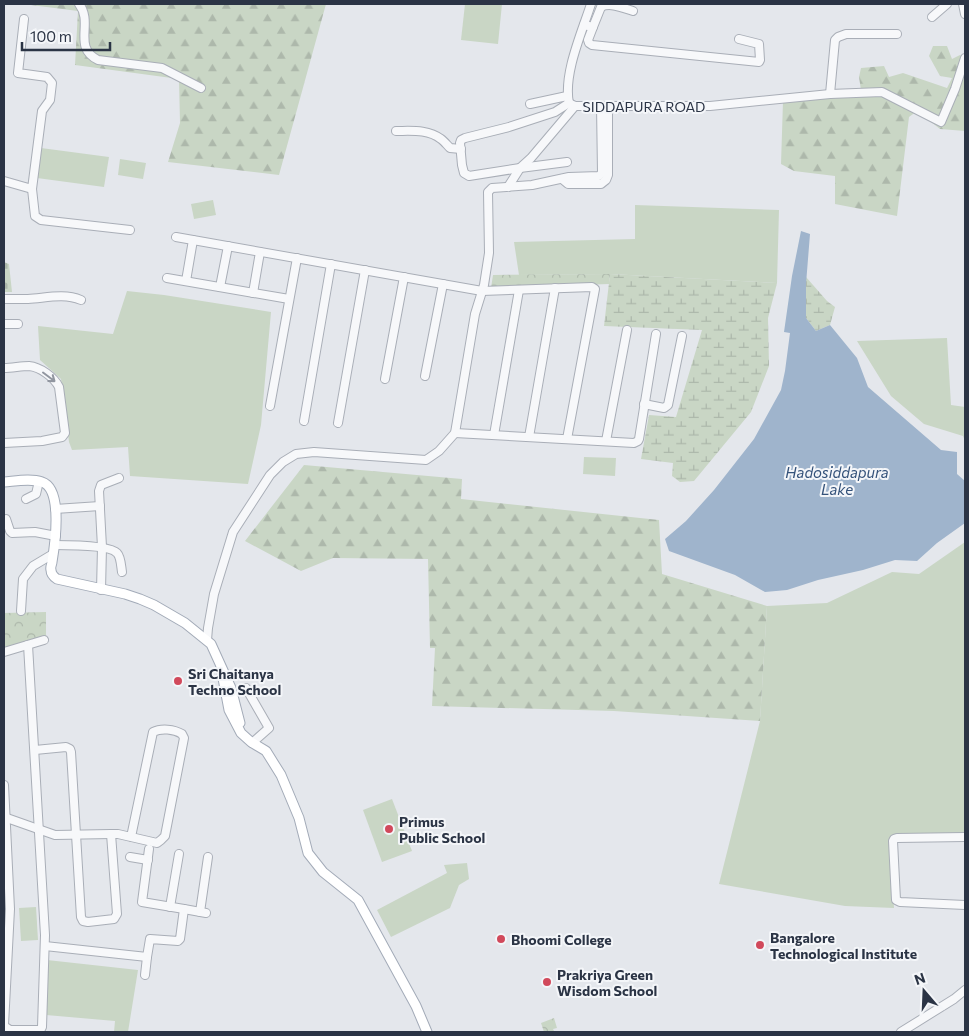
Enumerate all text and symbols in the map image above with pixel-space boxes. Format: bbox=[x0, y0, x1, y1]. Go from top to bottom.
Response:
scale bar bbox=[22, 20, 110, 52]
text: 100 m bbox=[30, 27, 72, 45]
street label: SIDDAPURA ROAD bbox=[583, 98, 705, 115]
one-way arrow bbox=[42, 371, 55, 382]
water label: Hadosiddapura Lake bbox=[785, 463, 889, 498]
place label: Sri Chaitanya Techno School bbox=[188, 665, 281, 698]
marker: Sri Chaitanya Techno School bbox=[172, 675, 184, 687]
place label: Primus Public School bbox=[399, 813, 485, 846]
marker: Primus Public School bbox=[383, 823, 395, 835]
place label: Bangalore Technological Institute bbox=[770, 929, 917, 962]
place label: Bhoomi College bbox=[511, 931, 612, 948]
marker: Bhoomi College bbox=[495, 933, 507, 945]
marker: Bangalore Technological Institute bbox=[754, 939, 766, 951]
place label: Prakriya Green Wisdom School bbox=[557, 966, 657, 999]
north arrow bbox=[899, 966, 949, 1016]
text: N bbox=[912, 968, 927, 988]
marker: Prakriya Green Wisdom School bbox=[541, 976, 553, 988]

